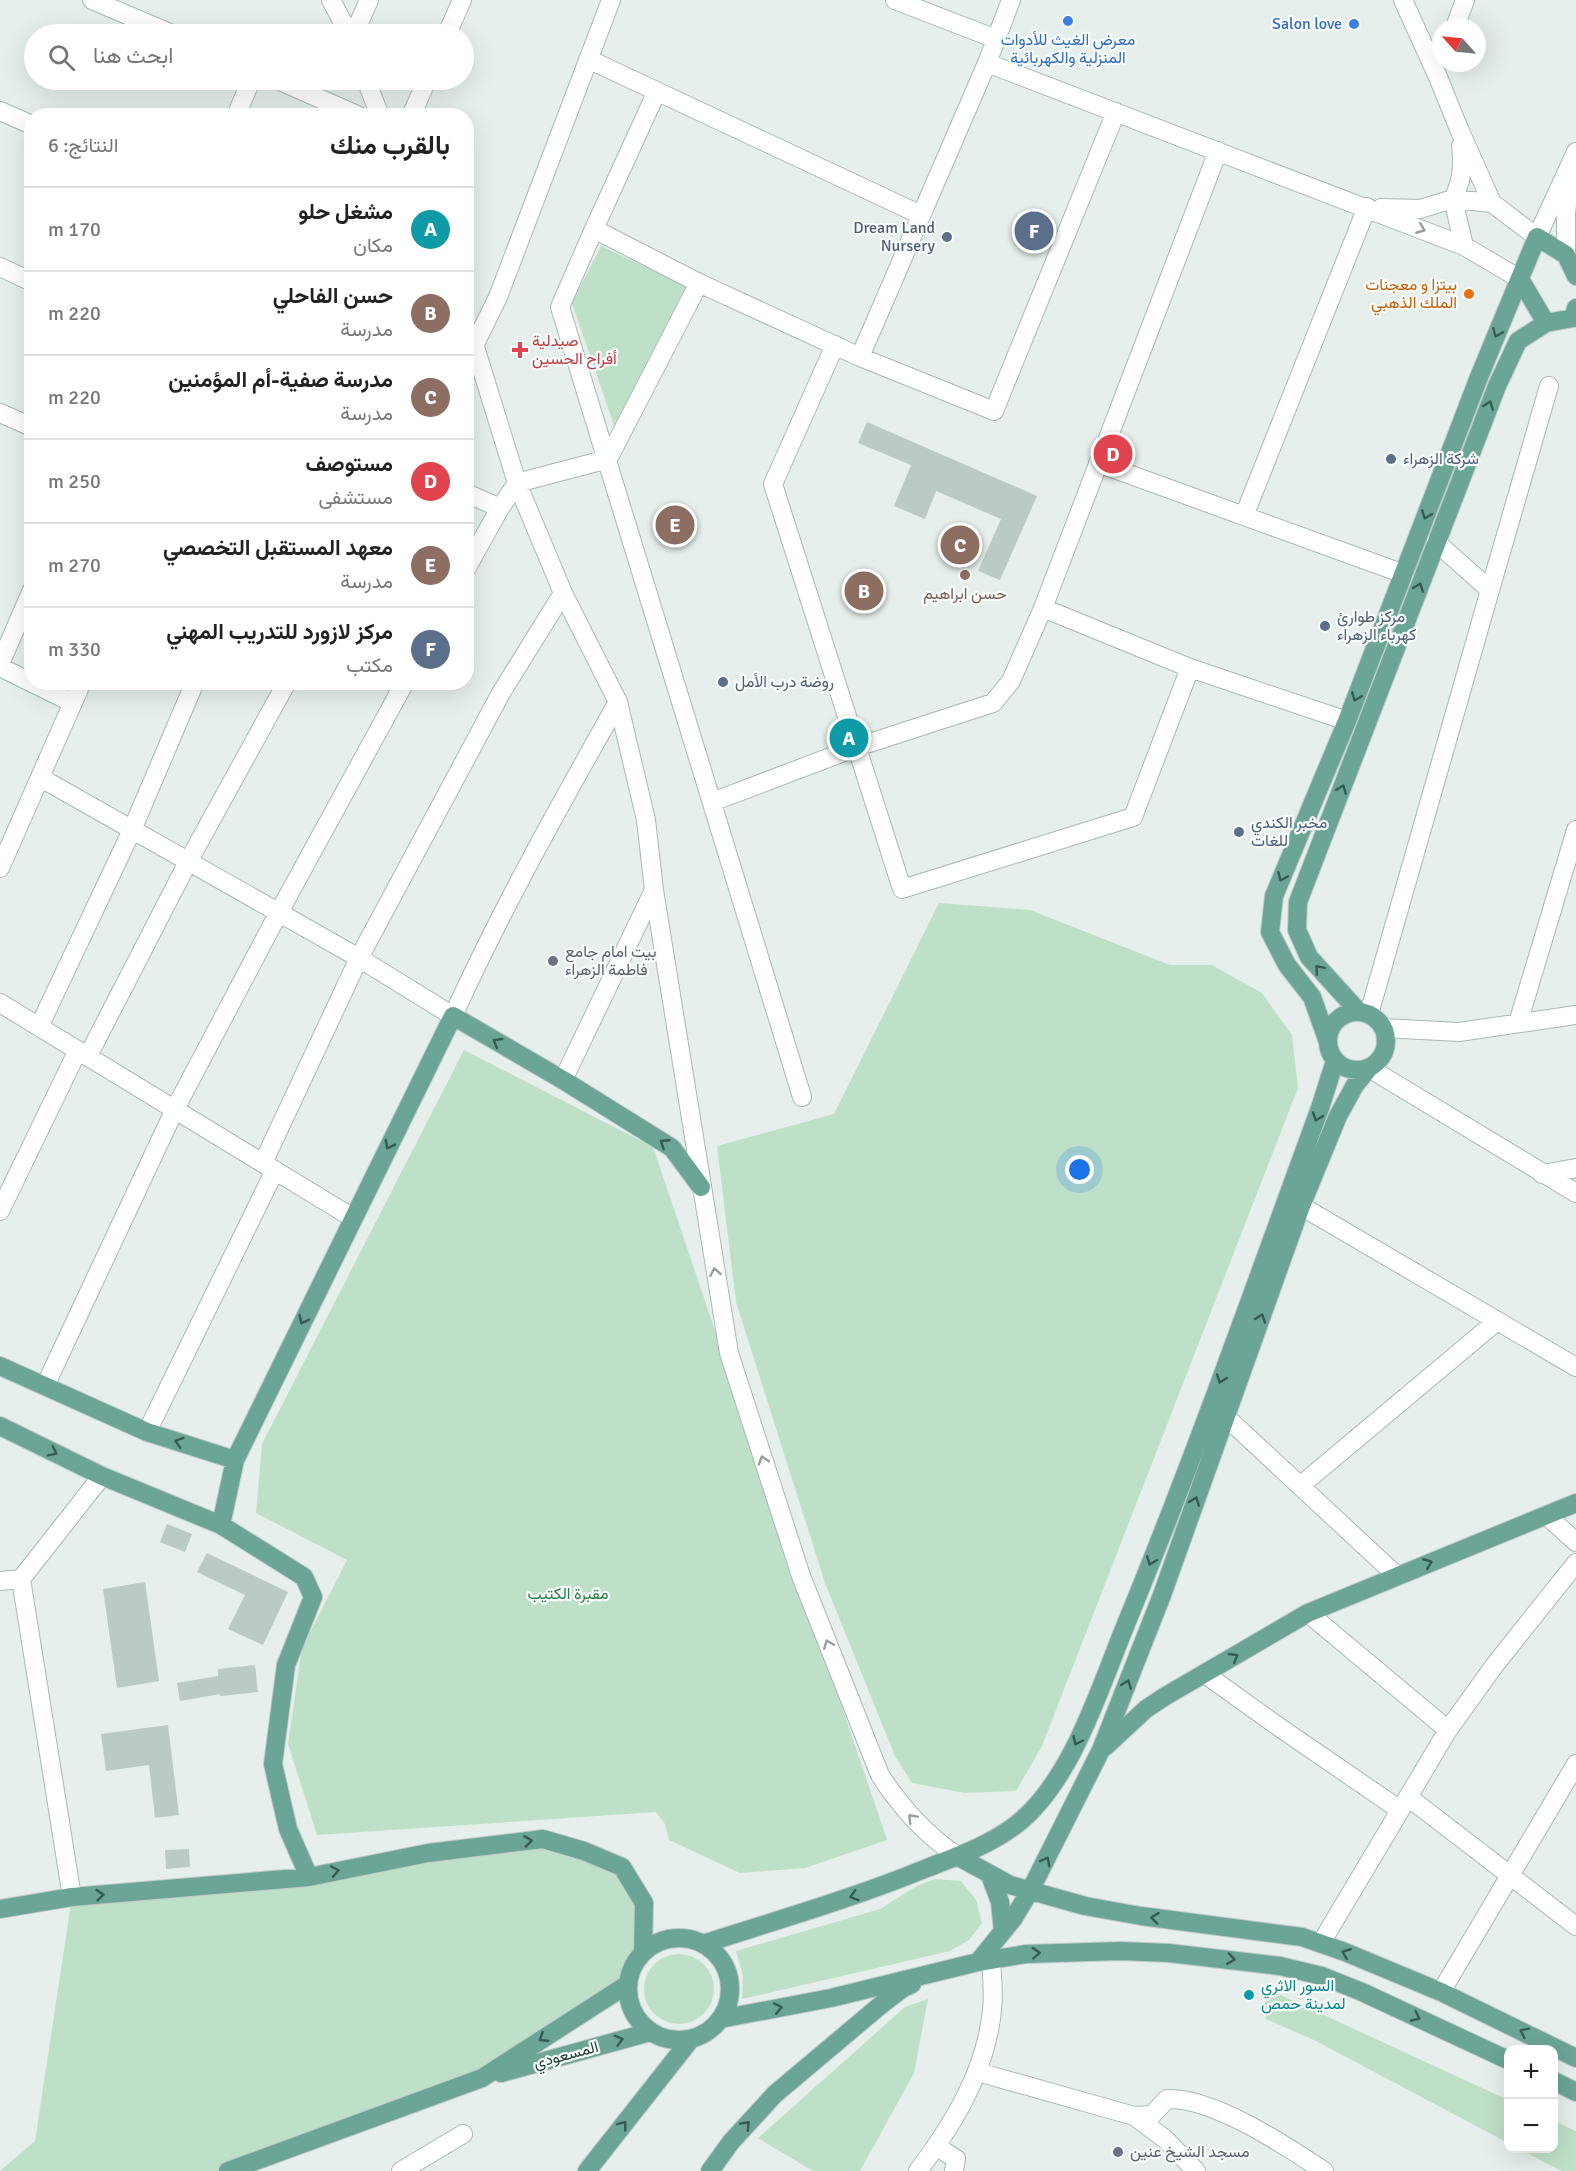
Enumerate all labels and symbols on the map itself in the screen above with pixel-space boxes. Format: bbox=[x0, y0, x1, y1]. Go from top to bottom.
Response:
marker: معرض الغيث للأدوات المنزلية والكهربائية bbox=[1061, 14, 1075, 28]
place label: Salon love bbox=[1272, 14, 1342, 34]
marker: Salon love bbox=[1347, 17, 1361, 31]
north arrow bbox=[1432, 18, 1486, 72]
place label: معرض الغيث للأدوات المنزلية والكهربائية bbox=[1001, 30, 1135, 68]
pin: F bbox=[1014, 208, 1054, 254]
place label: Dream Land Nursery bbox=[853, 218, 936, 256]
one-way arrow bbox=[1415, 222, 1426, 234]
marker: Dream Land Nursery bbox=[940, 230, 954, 244]
place label: بيتزا و معجنات الملك الذهبي bbox=[1365, 275, 1457, 316]
marker: بيتزا و معجنات الملك الذهبي bbox=[1462, 287, 1476, 301]
one-way arrow bbox=[1492, 327, 1504, 338]
place label: صيدلية أفراح الحسين bbox=[532, 331, 617, 370]
marker: صيدلية أفراح الحسين bbox=[513, 343, 527, 357]
one-way arrow bbox=[1482, 400, 1495, 411]
pin: D bbox=[1094, 432, 1132, 476]
place label: شركة الزهراء bbox=[1403, 449, 1479, 469]
marker: شركة الزهراء bbox=[1384, 452, 1398, 466]
pin: E bbox=[656, 502, 694, 548]
one-way arrow bbox=[1421, 509, 1433, 520]
pin: C bbox=[940, 522, 980, 568]
pin: B bbox=[844, 568, 884, 614]
marker: حسن ابراهيم bbox=[958, 568, 972, 582]
one-way arrow bbox=[1412, 582, 1424, 593]
place label: حسن ابراهيم bbox=[923, 584, 1007, 604]
place label: مركز طوارئ كهرباء الزهراء bbox=[1337, 607, 1416, 645]
marker: مركز طوارئ كهرباء الزهراء bbox=[1318, 619, 1332, 633]
place label: روضة درب الأمل bbox=[735, 672, 834, 692]
marker: روضة درب الأمل bbox=[716, 675, 730, 689]
one-way arrow bbox=[1351, 691, 1363, 702]
pin: A bbox=[830, 716, 868, 760]
one-way arrow bbox=[1334, 784, 1347, 794]
place label: مخبر الكندي للغات bbox=[1251, 813, 1327, 851]
marker: مخبر الكندي للغات bbox=[1232, 825, 1246, 839]
one-way arrow bbox=[1277, 871, 1289, 882]
place label: بيت امام جامع فاطمة الزهراء bbox=[565, 942, 656, 980]
marker: بيت امام جامع فاطمة الزهراء bbox=[546, 954, 560, 968]
one-way arrow bbox=[1315, 965, 1326, 976]
one-way arrow bbox=[493, 1037, 504, 1049]
one-way arrow bbox=[1312, 1111, 1324, 1122]
one-way arrow bbox=[385, 1138, 396, 1149]
one-way arrow bbox=[660, 1138, 670, 1150]
your location bbox=[1065, 1155, 1094, 1184]
one-way arrow bbox=[709, 1267, 722, 1277]
one-way arrow bbox=[299, 1313, 310, 1324]
one-way arrow bbox=[1254, 1313, 1267, 1324]
one-way arrow bbox=[1215, 1373, 1228, 1383]
one-way arrow bbox=[174, 1437, 185, 1450]
one-way arrow bbox=[46, 1444, 57, 1456]
one-way arrow bbox=[758, 1455, 771, 1466]
one-way arrow bbox=[1188, 1497, 1201, 1507]
one-way arrow bbox=[1146, 1555, 1159, 1566]
one-way arrow bbox=[1422, 1558, 1433, 1570]
park label: مقبرة الكتيب bbox=[528, 1584, 608, 1604]
one-way arrow bbox=[823, 1639, 835, 1650]
one-way arrow bbox=[1228, 1652, 1238, 1664]
one-way arrow bbox=[1120, 1679, 1132, 1690]
one-way arrow bbox=[1072, 1734, 1084, 1745]
one-way arrow bbox=[909, 1815, 920, 1826]
one-way arrow bbox=[523, 1835, 532, 1848]
one-way arrow bbox=[1039, 1857, 1050, 1867]
one-way arrow bbox=[330, 1866, 340, 1879]
one-way arrow bbox=[849, 1888, 860, 1901]
one-way arrow bbox=[95, 1889, 104, 1902]
one-way arrow bbox=[1150, 1912, 1159, 1925]
one-way arrow bbox=[1032, 1947, 1041, 1960]
one-way arrow bbox=[1341, 1947, 1351, 1960]
one-way arrow bbox=[1226, 1953, 1235, 1965]
place label: السور الاثري لمدينة حمص bbox=[1261, 1976, 1346, 2014]
marker: السور الاثري لمدينة حمص bbox=[1242, 1988, 1256, 2002]
one-way arrow bbox=[772, 2002, 782, 2015]
one-way arrow bbox=[1409, 2009, 1420, 2021]
one-way arrow bbox=[1519, 2028, 1530, 2039]
one-way arrow bbox=[539, 2031, 549, 2043]
one-way arrow bbox=[614, 2035, 624, 2047]
street label: المسعودي bbox=[531, 2037, 601, 2076]
one-way arrow bbox=[615, 2121, 626, 2132]
one-way arrow bbox=[739, 2122, 750, 2132]
place label: مسجد الشيخ عنين bbox=[1130, 2142, 1250, 2163]
marker: مسجد الشيخ عنين bbox=[1111, 2145, 1125, 2159]

